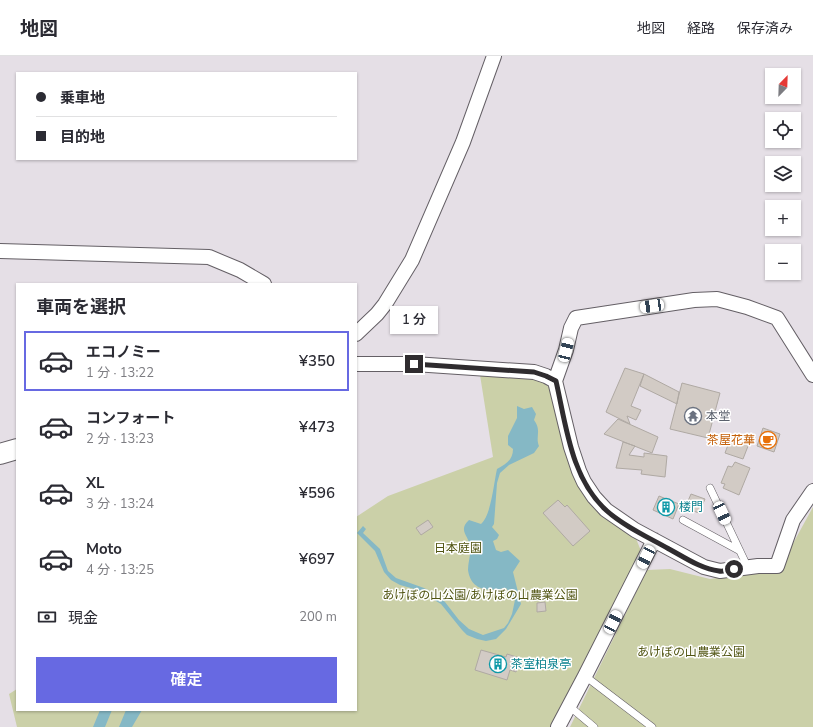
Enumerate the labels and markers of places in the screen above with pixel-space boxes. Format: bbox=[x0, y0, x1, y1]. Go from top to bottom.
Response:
temple icon: 本堂 bbox=[683, 406, 703, 426]
place label: 本堂 bbox=[706, 408, 730, 424]
cafe icon: 茶屋花華 bbox=[758, 430, 778, 450]
place label: 茶屋花華 bbox=[707, 432, 755, 448]
building icon: 楼門 bbox=[656, 497, 676, 517]
place label: 楼門 bbox=[679, 499, 703, 515]
building icon: 茶室柏泉亭 bbox=[488, 654, 508, 674]
place label: 茶室柏泉亭 bbox=[511, 656, 571, 672]

